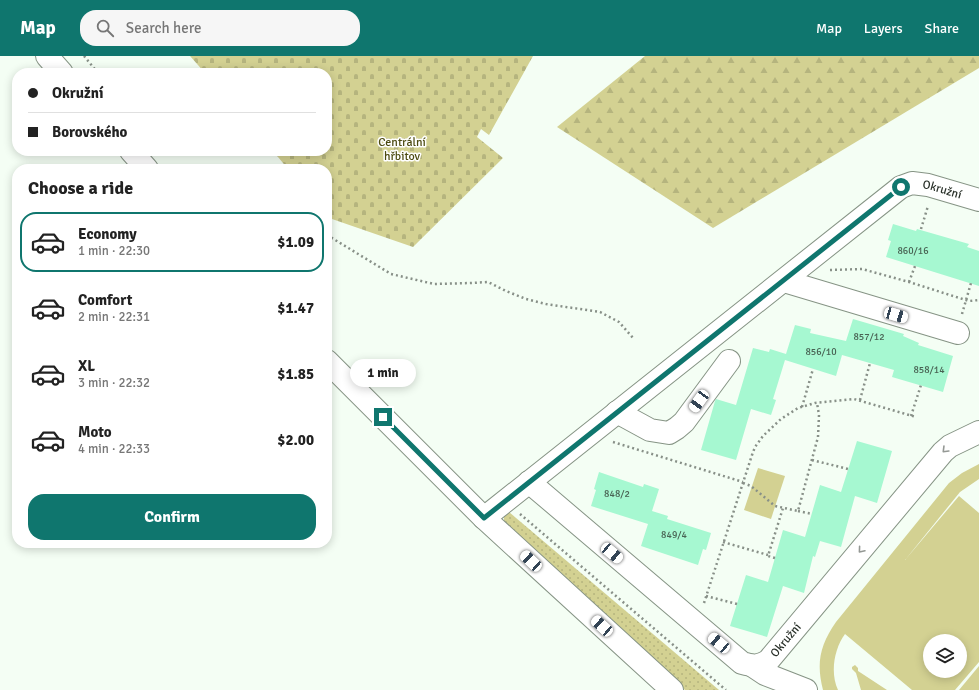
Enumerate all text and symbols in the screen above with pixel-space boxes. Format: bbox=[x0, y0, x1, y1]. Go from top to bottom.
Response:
search box bbox=[80, 10, 360, 46]
text: Map bbox=[20, 16, 56, 40]
icon: search bbox=[94, 17, 116, 39]
text: Search here bbox=[126, 19, 201, 37]
text: Map bbox=[816, 20, 842, 37]
text: Layers bbox=[864, 20, 903, 37]
text: Share bbox=[925, 20, 959, 37]
text: Okružní bbox=[52, 84, 103, 102]
text: Borovského bbox=[52, 123, 127, 141]
park label: Centrální hřbitov bbox=[378, 135, 427, 164]
text: Choose a ride bbox=[28, 177, 133, 199]
street label: Okružní bbox=[922, 177, 964, 202]
route start bbox=[892, 178, 910, 196]
icon: car bbox=[30, 224, 66, 260]
text: Economy bbox=[78, 225, 137, 243]
text: $1.09 bbox=[277, 233, 314, 251]
text: 1 min · 22:30 bbox=[78, 243, 150, 259]
house number: 860/16 bbox=[897, 245, 929, 257]
icon: car bbox=[30, 290, 66, 326]
text: Comfort bbox=[78, 291, 132, 309]
text: $1.47 bbox=[277, 299, 314, 317]
car bbox=[883, 306, 909, 324]
text: 2 min · 22:31 bbox=[78, 309, 150, 325]
house number: 857/12 bbox=[853, 331, 885, 343]
house number: 856/10 bbox=[805, 346, 837, 358]
icon: car bbox=[30, 356, 66, 392]
text: XL bbox=[78, 357, 95, 375]
callout: 1 min bbox=[350, 359, 416, 387]
house number: 858/14 bbox=[913, 364, 945, 376]
text: $1.85 bbox=[277, 365, 314, 383]
text: 1 min bbox=[367, 365, 399, 381]
text: 3 min · 22:32 bbox=[78, 375, 150, 391]
car bbox=[687, 388, 711, 414]
route end bbox=[374, 408, 392, 426]
icon: car bbox=[30, 422, 66, 458]
text: Moto bbox=[78, 423, 112, 441]
text: $2.00 bbox=[277, 431, 314, 449]
text: 4 min · 22:33 bbox=[78, 441, 150, 457]
one-way arrow bbox=[942, 445, 950, 453]
house number: 848/2 bbox=[604, 488, 630, 500]
button: Confirm bbox=[28, 494, 316, 540]
house number: 849/4 bbox=[661, 529, 688, 541]
car bbox=[599, 541, 625, 565]
one-way arrow bbox=[859, 545, 866, 552]
car bbox=[518, 548, 544, 574]
car bbox=[589, 614, 615, 638]
street label: Okružní bbox=[767, 619, 805, 660]
car bbox=[706, 631, 732, 655]
map controls bbox=[923, 634, 967, 678]
button: layers bbox=[923, 634, 967, 678]

